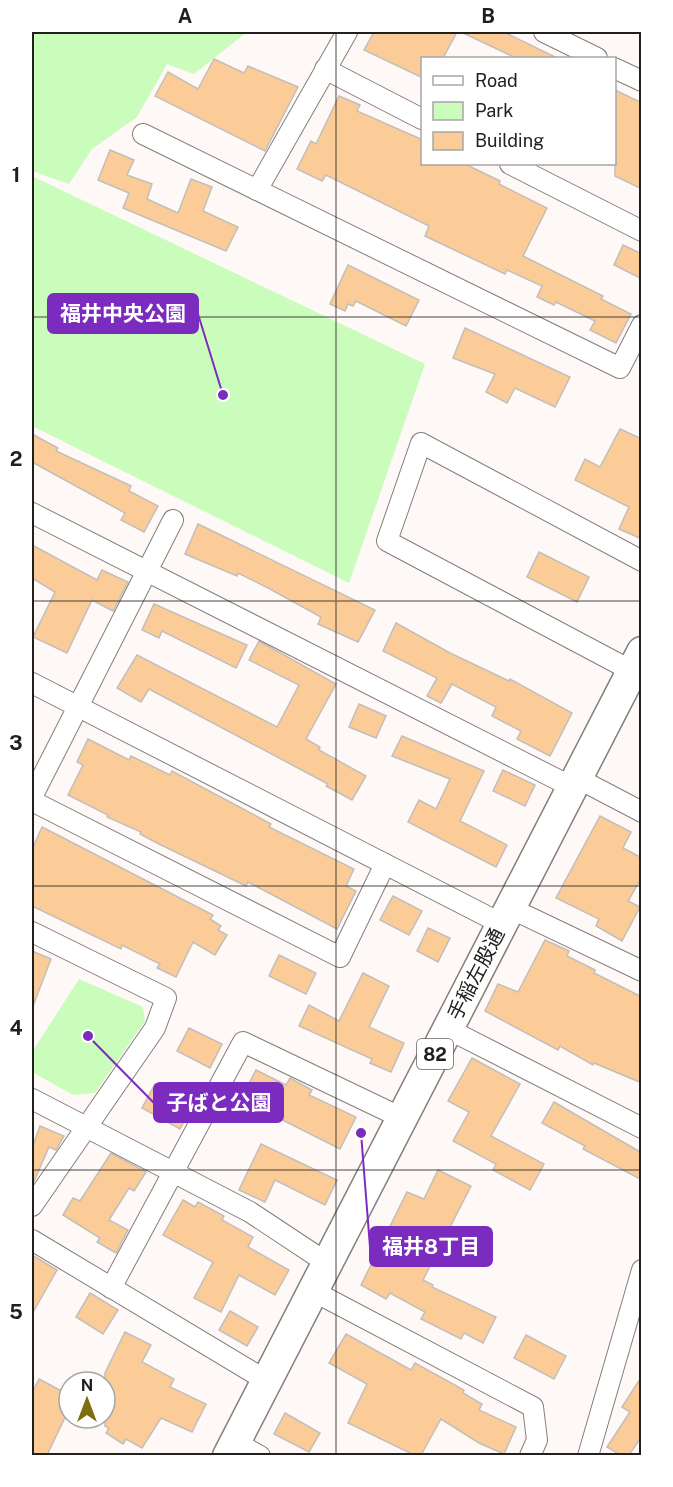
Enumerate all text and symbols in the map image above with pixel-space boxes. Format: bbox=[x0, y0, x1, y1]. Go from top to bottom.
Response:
text: A bbox=[178, 4, 192, 28]
text: B bbox=[481, 4, 495, 28]
legend bbox=[421, 57, 616, 165]
text: Road bbox=[475, 70, 518, 91]
text: Park bbox=[475, 100, 513, 121]
text: Building bbox=[475, 130, 544, 151]
text: 1 bbox=[12, 163, 20, 187]
callout: 福井中央公園 bbox=[48, 294, 198, 333]
text: 福井中央公園 bbox=[60, 301, 186, 326]
text: 2 bbox=[10, 447, 22, 471]
text: 3 bbox=[9, 731, 23, 755]
street label: 手稲左股通 bbox=[443, 924, 509, 1024]
text: 4 bbox=[9, 1016, 23, 1040]
road number: 82 bbox=[417, 1039, 453, 1069]
callout: 子ばと公園 bbox=[154, 1083, 283, 1122]
text: 子ばと公園 bbox=[167, 1090, 272, 1115]
callout: 福井8丁目 bbox=[370, 1227, 492, 1266]
text: 福井8丁目 bbox=[382, 1234, 480, 1259]
text: 5 bbox=[9, 1300, 23, 1324]
north arrow bbox=[57, 1370, 117, 1430]
text: N bbox=[81, 1376, 93, 1395]

